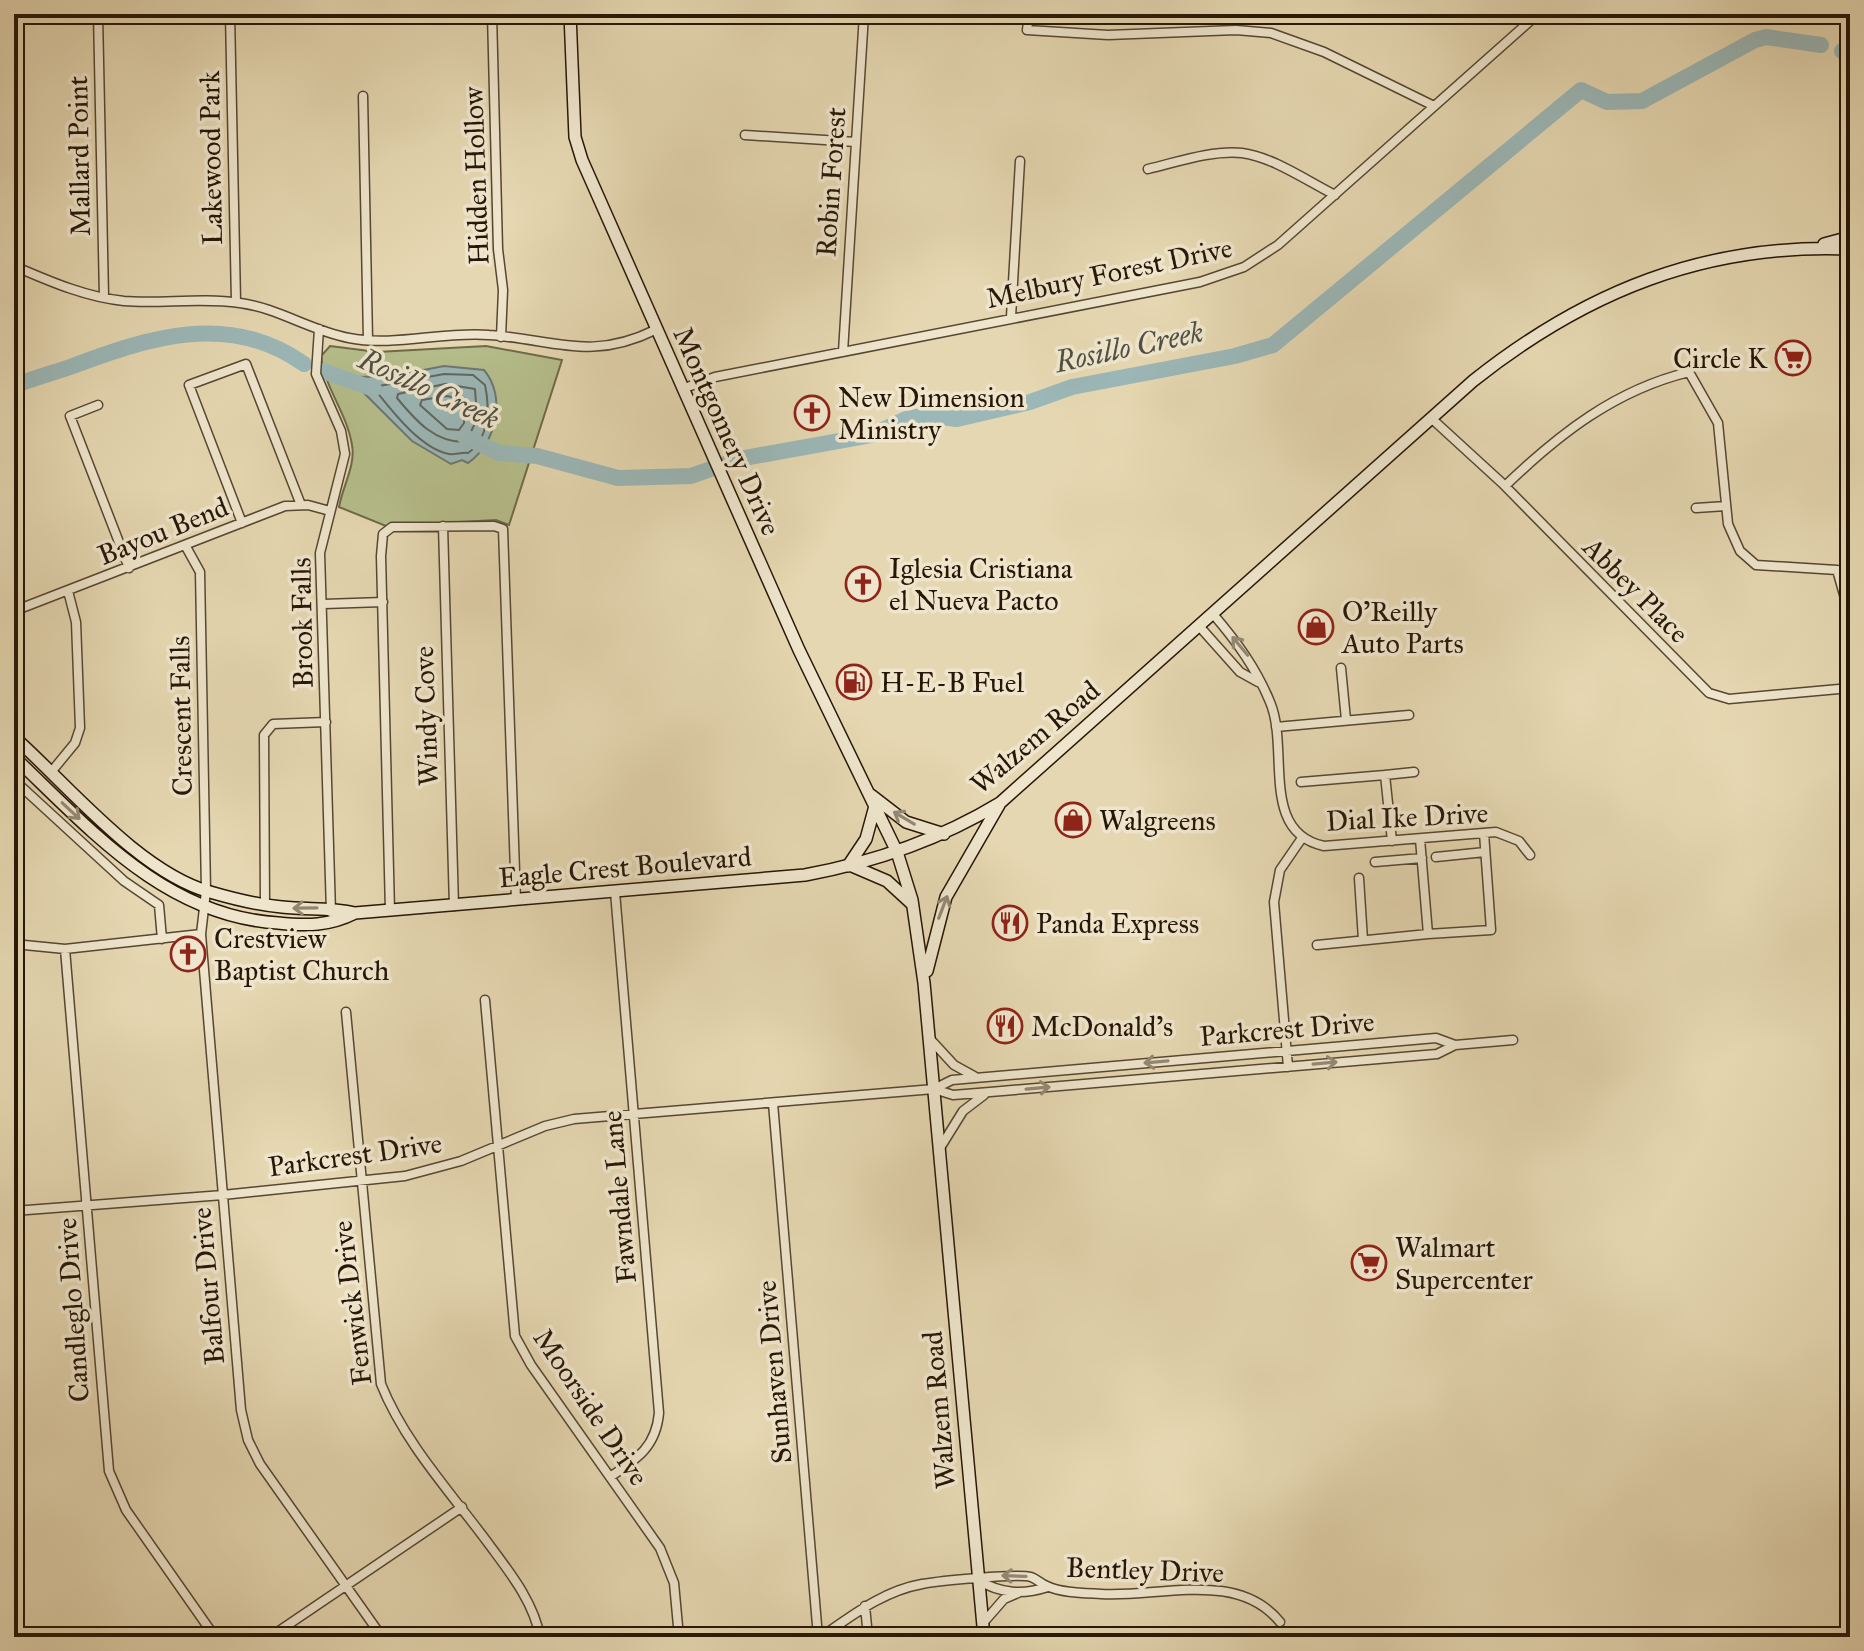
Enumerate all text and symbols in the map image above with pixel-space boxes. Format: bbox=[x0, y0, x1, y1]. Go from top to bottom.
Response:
street label: Lakewood Park bbox=[192, 70, 230, 246]
street label: Mallard Point bbox=[60, 75, 98, 237]
street label: Hidden Hollow bbox=[455, 86, 497, 266]
street label: Robin Forest bbox=[808, 106, 854, 258]
street label: Melbury Forest Drive bbox=[983, 230, 1235, 316]
water label: Rosillo Creek bbox=[1050, 314, 1207, 381]
street label: Montgomery Drive bbox=[665, 321, 789, 541]
supermarket icon: Circle K bbox=[1774, 339, 1812, 377]
water label: Rosillo Creek bbox=[352, 340, 505, 437]
place label: Circle K bbox=[1673, 341, 1768, 376]
place label: New Dimension Ministry bbox=[838, 380, 1025, 447]
church icon: New Dimension Ministry bbox=[793, 394, 831, 432]
street label: Bayou Bend bbox=[93, 489, 233, 573]
street label: Abbey Place bbox=[1575, 529, 1696, 650]
place label: Iglesia Cristiana el Nueva Pacto bbox=[889, 551, 1073, 618]
street label: Brook Falls bbox=[283, 557, 321, 689]
church icon: Iglesia Cristiana el Nueva Pacto bbox=[844, 565, 882, 603]
place label: O'Reilly Auto Parts bbox=[1341, 594, 1464, 661]
shop icon: O'Reilly Auto Parts bbox=[1297, 608, 1335, 646]
street label: Crescent Falls bbox=[162, 635, 200, 797]
one-way arrow bbox=[1231, 637, 1249, 657]
street label: Windy Cove bbox=[406, 645, 446, 787]
fuel station icon: H-E-B Fuel bbox=[835, 663, 873, 701]
place label: H-E-B Fuel bbox=[880, 665, 1024, 700]
street label: Walzem Road bbox=[963, 673, 1107, 801]
street label: Dial Ike Drive bbox=[1325, 795, 1489, 839]
one-way arrow bbox=[61, 801, 81, 820]
shop icon: Walgreens bbox=[1054, 801, 1092, 839]
place label: Walgreens bbox=[1099, 803, 1216, 838]
one-way arrow bbox=[893, 810, 916, 826]
street label: Eagle Crest Boulevard bbox=[497, 839, 753, 895]
one-way arrow bbox=[937, 895, 951, 920]
one-way arrow bbox=[292, 900, 319, 916]
restaurant icon: Panda Express bbox=[991, 904, 1029, 942]
place label: Panda Express bbox=[1036, 906, 1199, 941]
place label: Crestview Baptist Church bbox=[214, 921, 390, 988]
church icon: Crestview Baptist Church bbox=[169, 935, 207, 973]
street label: Parkcrest Drive bbox=[1198, 1004, 1376, 1054]
restaurant icon: McDonald's bbox=[986, 1007, 1024, 1045]
place label: McDonald's bbox=[1031, 1009, 1173, 1044]
one-way arrow bbox=[1143, 1055, 1169, 1070]
one-way arrow bbox=[1311, 1056, 1338, 1071]
one-way arrow bbox=[1024, 1080, 1051, 1095]
street label: Fawndale Lane bbox=[594, 1109, 644, 1285]
street label: Parkcrest Drive bbox=[266, 1125, 444, 1185]
street label: Balfour Drive bbox=[184, 1206, 232, 1366]
street label: Candleglo Drive bbox=[49, 1217, 97, 1403]
street label: Fenwick Drive bbox=[325, 1219, 379, 1387]
place label: Walmart Supercenter bbox=[1395, 1230, 1533, 1297]
supermarket icon: Walmart Supercenter bbox=[1350, 1244, 1388, 1282]
street label: Sunhaven Drive bbox=[749, 1279, 799, 1465]
street label: Moorside Drive bbox=[526, 1322, 656, 1492]
street label: Walzem Road bbox=[915, 1330, 963, 1490]
street label: Bentley Drive bbox=[1065, 1550, 1225, 1590]
one-way arrow bbox=[1001, 1568, 1028, 1583]

